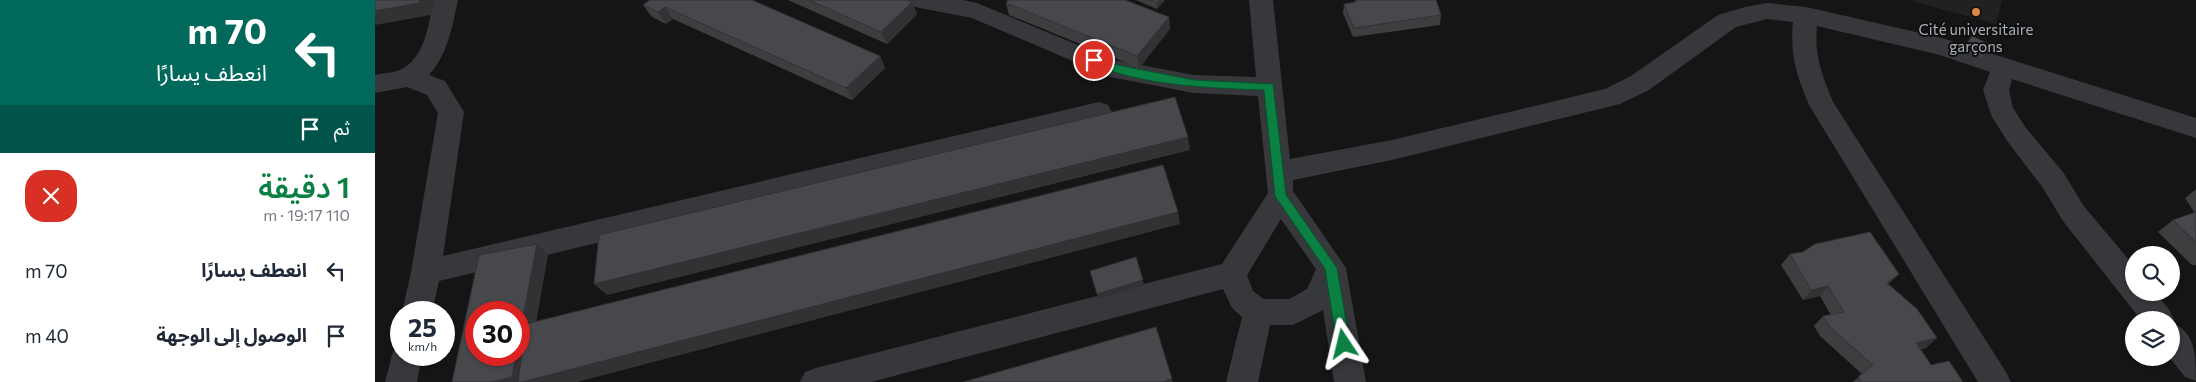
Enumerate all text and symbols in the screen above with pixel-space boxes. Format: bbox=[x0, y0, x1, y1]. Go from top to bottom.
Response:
marker: Cité universitaire garçons bbox=[1970, 6, 1982, 18]
text: 70 m bbox=[187, 8, 267, 51]
icon: left bbox=[285, 20, 350, 85]
place label: Cité universitaire garçons bbox=[1918, 20, 2034, 55]
pin bbox=[1073, 39, 1115, 81]
icon: arrive bbox=[1080, 46, 1108, 74]
text: انعطف يسارًا bbox=[156, 59, 267, 86]
icon: arrive bbox=[296, 115, 324, 143]
text: ثم bbox=[334, 116, 350, 139]
text: 1 دقيقة bbox=[258, 167, 350, 204]
button: close bbox=[25, 170, 77, 222]
text: 110 m · 19:17 bbox=[263, 205, 350, 224]
map controls bbox=[2125, 246, 2180, 366]
button: search bbox=[2125, 246, 2180, 301]
icon: left bbox=[322, 257, 350, 285]
text: انعطف يسارًا bbox=[201, 258, 307, 281]
text: 70 m bbox=[25, 259, 68, 282]
speed limit sign: 30 bbox=[465, 301, 530, 366]
button: layers bbox=[2125, 311, 2180, 366]
text: 25 bbox=[408, 312, 437, 342]
position arrow bbox=[1317, 317, 1369, 369]
icon: arrive bbox=[322, 322, 350, 350]
text: الوصول إلى الوجهة bbox=[156, 323, 307, 346]
text: 40 m bbox=[25, 324, 69, 347]
text: km/h bbox=[408, 339, 437, 353]

